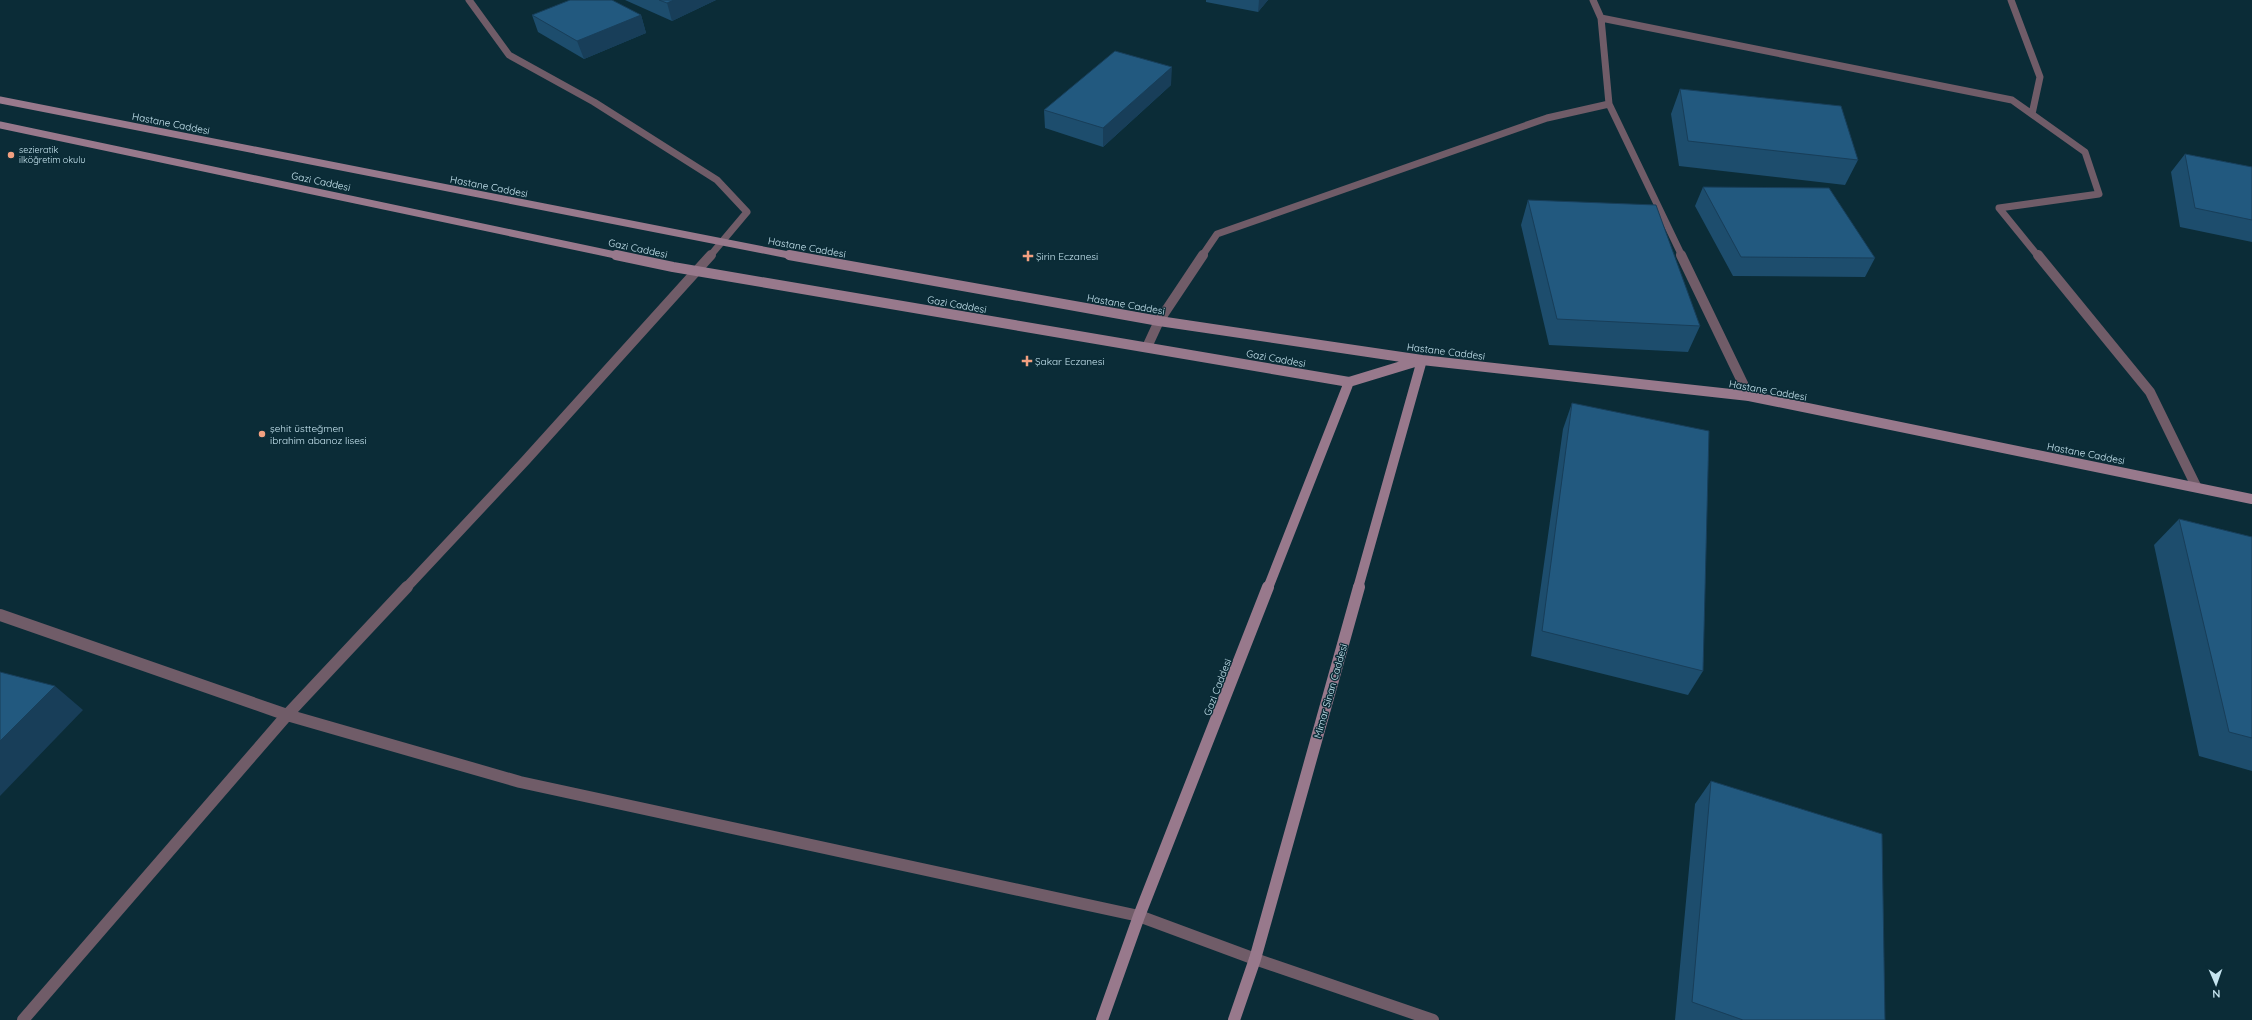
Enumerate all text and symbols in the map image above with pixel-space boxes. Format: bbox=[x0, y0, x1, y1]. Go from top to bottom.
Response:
street label: Hastane Caddesi bbox=[131, 110, 211, 137]
place label: sezieratik ilköğretim okulu bbox=[19, 144, 85, 165]
marker: sezieratik ilköğretim okulu bbox=[6, 150, 16, 160]
street label: Gazi Caddesi bbox=[290, 169, 352, 194]
street label: Hastane Caddesi bbox=[449, 173, 529, 200]
street label: Hastane Caddesi bbox=[767, 234, 847, 261]
street label: Gazi Caddesi bbox=[607, 236, 669, 261]
place label: Şirin Eczanesi bbox=[1036, 250, 1098, 263]
marker: Şirin Eczanesi bbox=[1023, 251, 1033, 261]
street label: Hastane Caddesi bbox=[1086, 291, 1166, 318]
street label: Gazi Caddesi bbox=[926, 293, 988, 316]
street label: Hastane Caddesi bbox=[1406, 340, 1486, 363]
street label: Gazi Caddesi bbox=[1245, 347, 1307, 370]
place label: Şakar Eczanesi bbox=[1035, 355, 1105, 368]
marker: Şakar Eczanesi bbox=[1022, 356, 1032, 366]
street label: Hastane Caddesi bbox=[1728, 377, 1808, 404]
place label: şehit üstteğmen ibrahim abanoz lisesi bbox=[270, 422, 367, 447]
marker: şehit üstteğmen ibrahim abanoz lisesi bbox=[257, 429, 267, 439]
street label: Hastane Caddesi bbox=[2046, 440, 2126, 467]
street label: Mimar Sinan Caddesi bbox=[1311, 642, 1350, 740]
street label: Gazi Caddesi bbox=[1201, 657, 1234, 718]
north arrow bbox=[2196, 964, 2236, 1004]
text: N bbox=[2212, 987, 2221, 1001]

